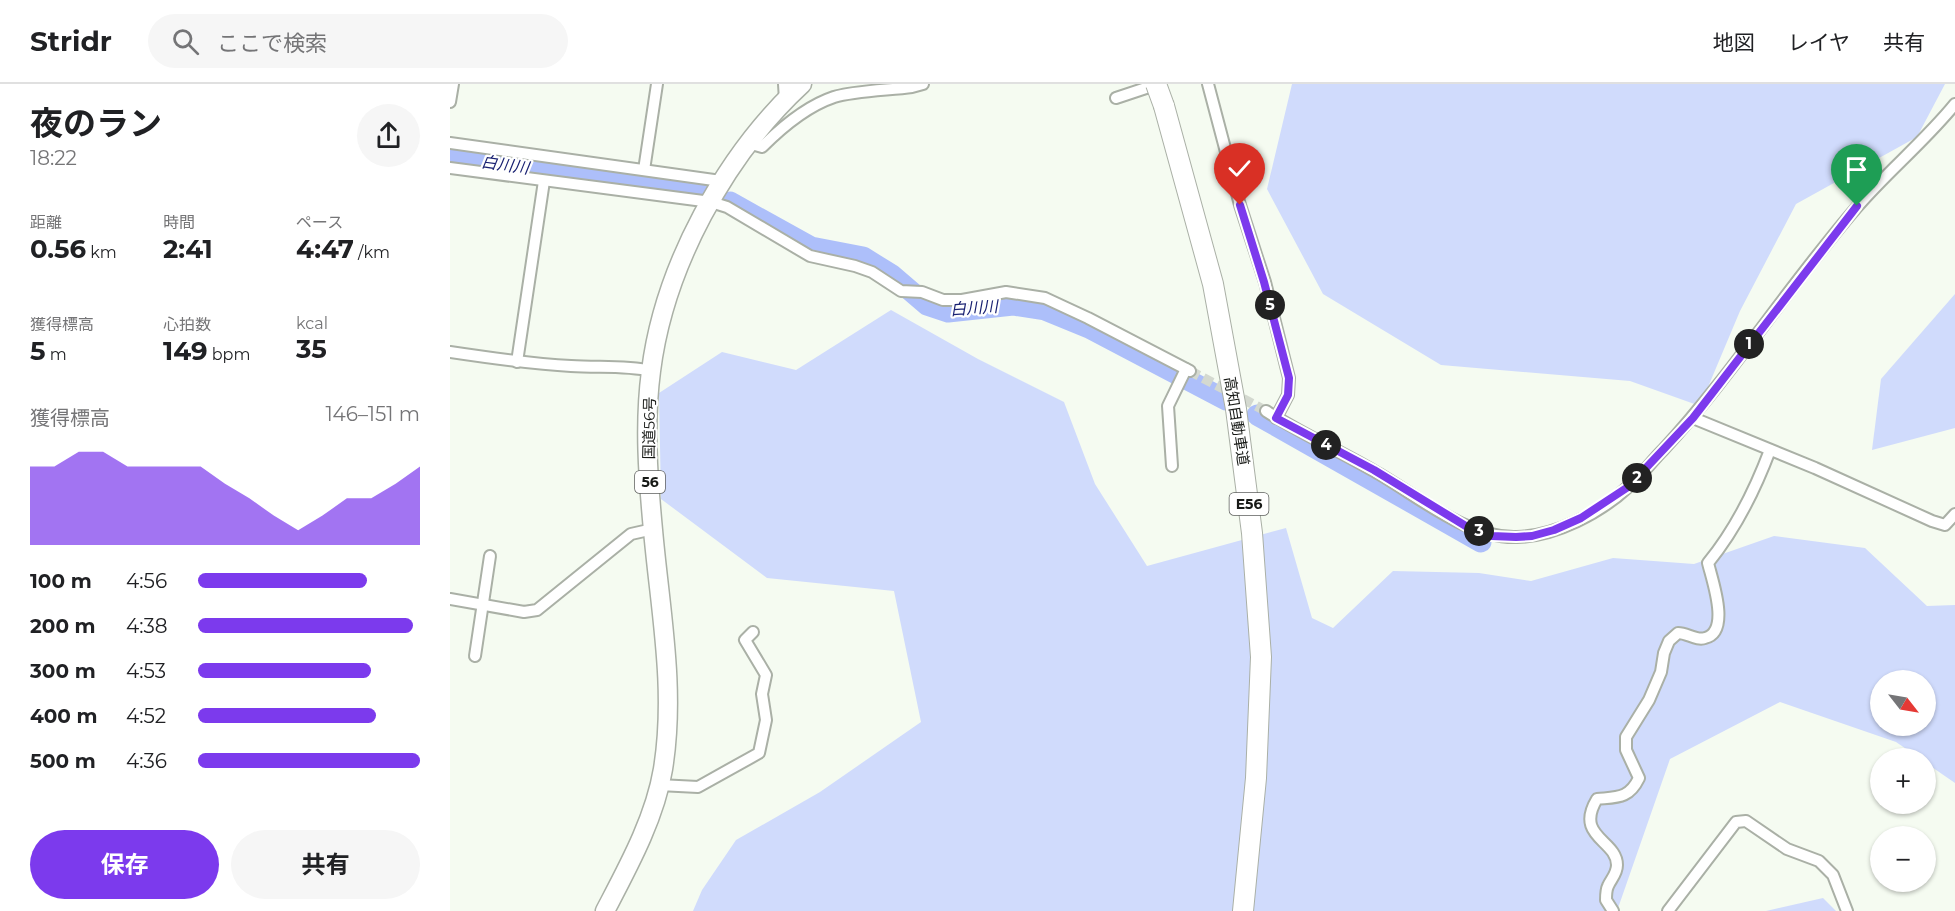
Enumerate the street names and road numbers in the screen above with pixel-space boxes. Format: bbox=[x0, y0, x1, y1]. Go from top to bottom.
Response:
street label: 高知自動車道 bbox=[1221, 375, 1253, 467]
street label: 国道56号 bbox=[639, 397, 659, 459]
road number: 56 bbox=[635, 471, 665, 493]
road number: E56 bbox=[1230, 493, 1268, 515]

